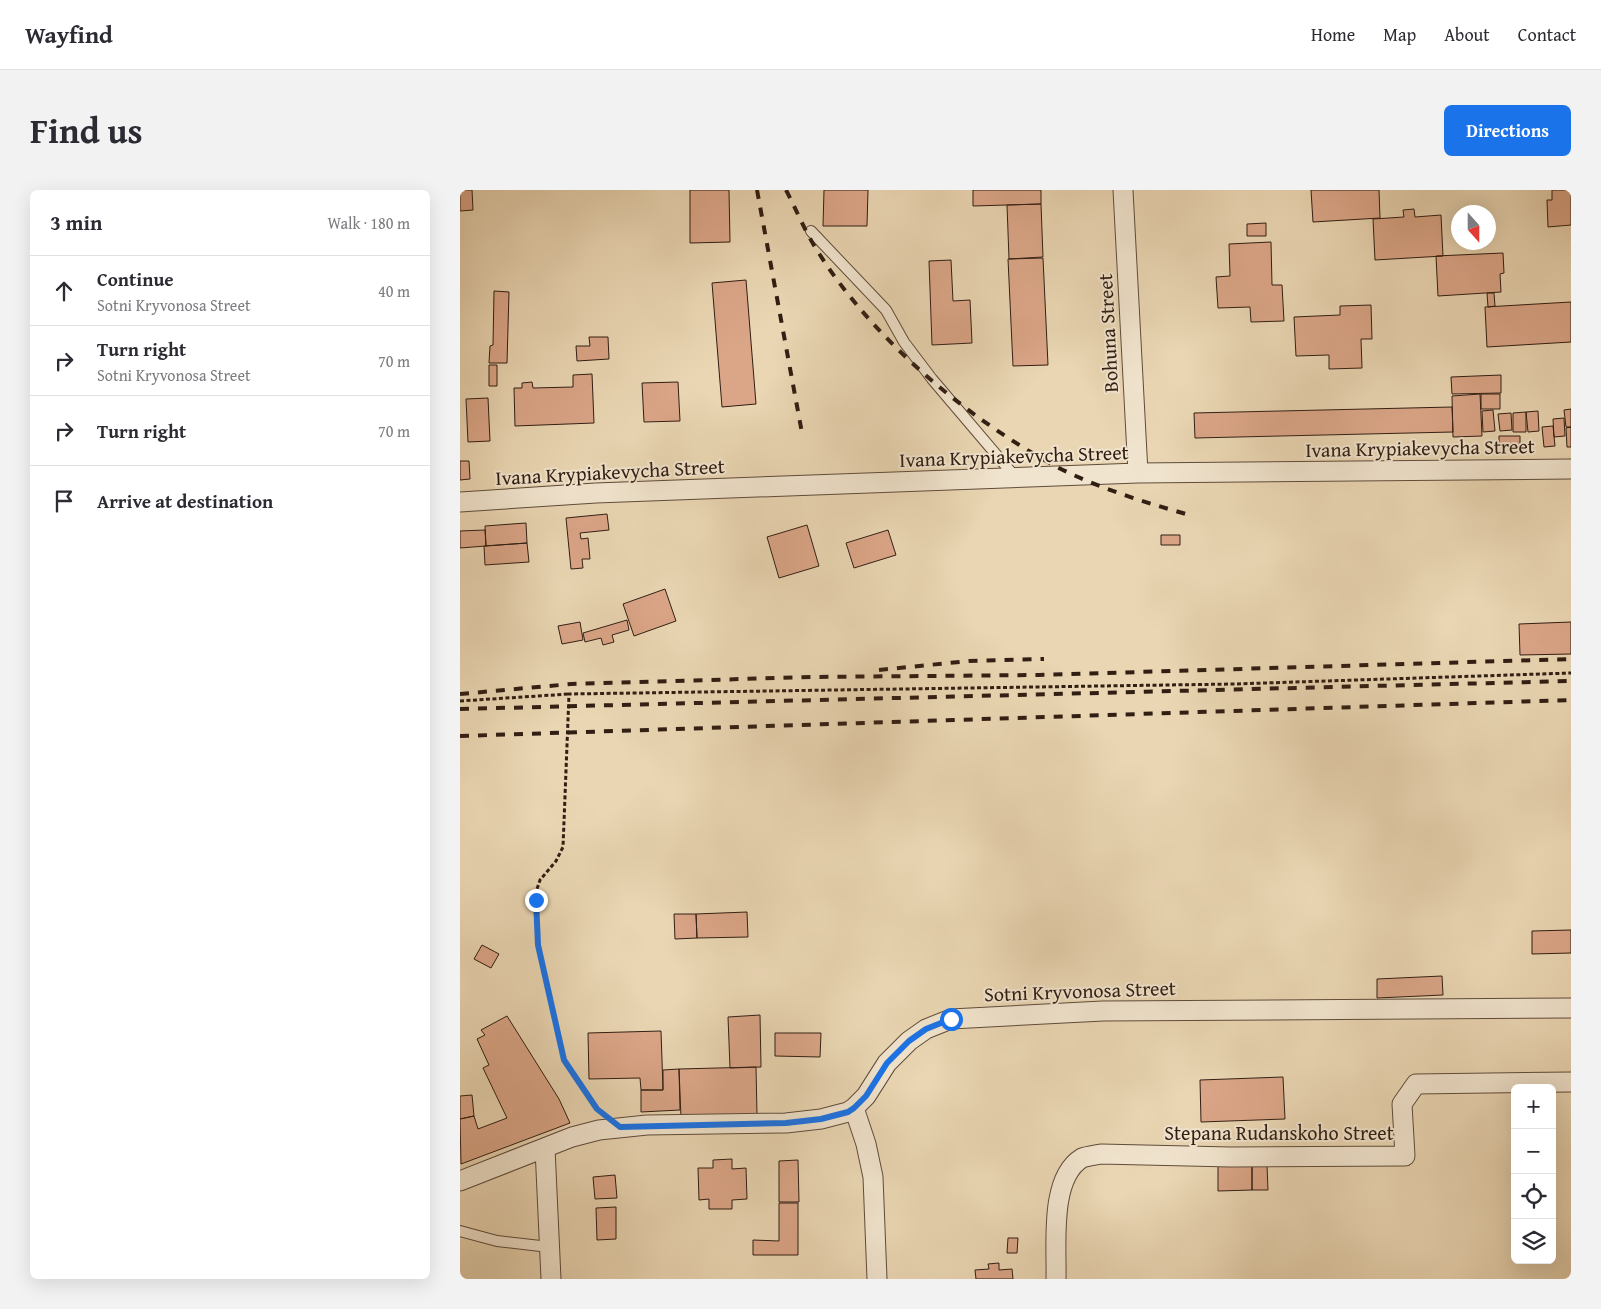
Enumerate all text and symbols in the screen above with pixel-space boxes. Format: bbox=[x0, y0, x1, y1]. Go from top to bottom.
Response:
text: Wayfind bbox=[25, 17, 113, 52]
text: Home bbox=[1311, 21, 1355, 48]
text: Map bbox=[1383, 21, 1416, 48]
text: About bbox=[1444, 21, 1490, 48]
text: Contact bbox=[1518, 21, 1576, 48]
text: Find us bbox=[30, 105, 143, 156]
button: Directions bbox=[1444, 105, 1571, 156]
north arrow bbox=[1451, 205, 1496, 250]
text: 3 min bbox=[50, 207, 102, 238]
text: Walk · 180 m bbox=[327, 211, 410, 235]
text: Continue bbox=[97, 265, 174, 293]
street label: Bohuna Street bbox=[1090, 273, 1125, 393]
icon: ahead bbox=[50, 277, 78, 305]
text: 40 m bbox=[378, 279, 410, 303]
text: Sotni Kryvonosa Street bbox=[97, 293, 251, 317]
text: Turn right bbox=[97, 335, 186, 363]
icon: right bbox=[50, 347, 78, 375]
text: 70 m bbox=[378, 349, 410, 373]
text: Sotni Kryvonosa Street bbox=[97, 363, 251, 387]
icon: right bbox=[50, 417, 78, 445]
text: Turn right bbox=[97, 417, 186, 445]
text: 70 m bbox=[378, 419, 410, 443]
street label: Ivana Krypiakevycha Street bbox=[1305, 431, 1535, 464]
street label: Ivana Krypiakevycha Street bbox=[899, 437, 1129, 474]
street label: Ivana Krypiakevycha Street bbox=[495, 451, 725, 492]
icon: arrive bbox=[50, 487, 78, 515]
text: Arrive at destination bbox=[97, 487, 273, 515]
route end bbox=[525, 889, 548, 912]
street label: Sotni Kryvonosa Street bbox=[984, 973, 1176, 1008]
route start bbox=[940, 1008, 963, 1031]
map controls bbox=[1511, 1084, 1556, 1264]
button: + bbox=[1511, 1084, 1556, 1129]
street label: Stepana Rudanskoho Street bbox=[1164, 1118, 1394, 1147]
button: − bbox=[1511, 1129, 1556, 1174]
button: locate bbox=[1511, 1174, 1556, 1219]
button: layers bbox=[1511, 1219, 1556, 1264]

